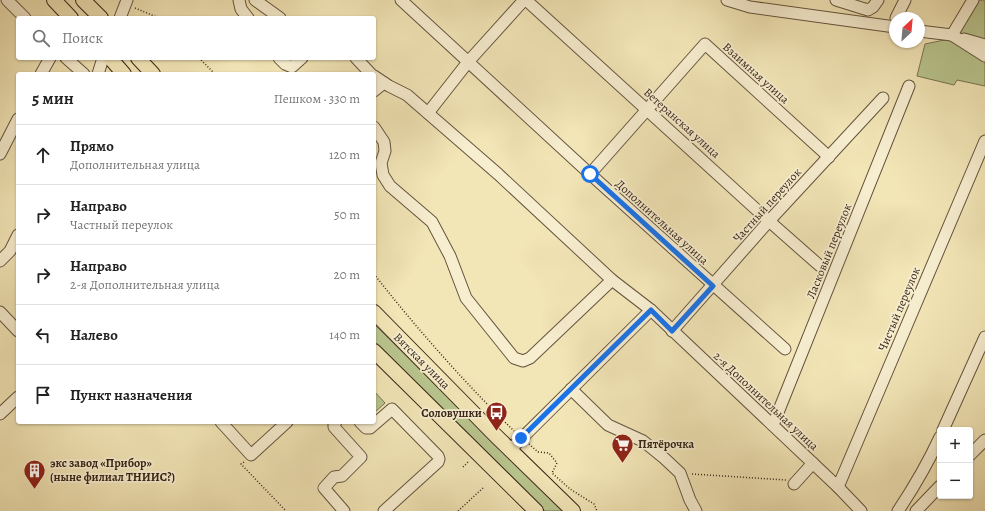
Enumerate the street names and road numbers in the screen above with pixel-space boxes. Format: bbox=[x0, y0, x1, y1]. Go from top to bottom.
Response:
street label: Взаимная улица bbox=[719, 39, 793, 107]
street label: Ветеранская улица bbox=[640, 84, 724, 162]
street label: Частный переулок bbox=[729, 164, 805, 246]
street label: Дополнительная улица bbox=[612, 176, 712, 268]
street label: Ласковый переулок bbox=[803, 201, 855, 301]
street label: Чистый переулок bbox=[874, 265, 924, 353]
street label: Вятская улица bbox=[390, 329, 454, 393]
street label: 2-я Дополнительная улица bbox=[710, 348, 822, 454]

